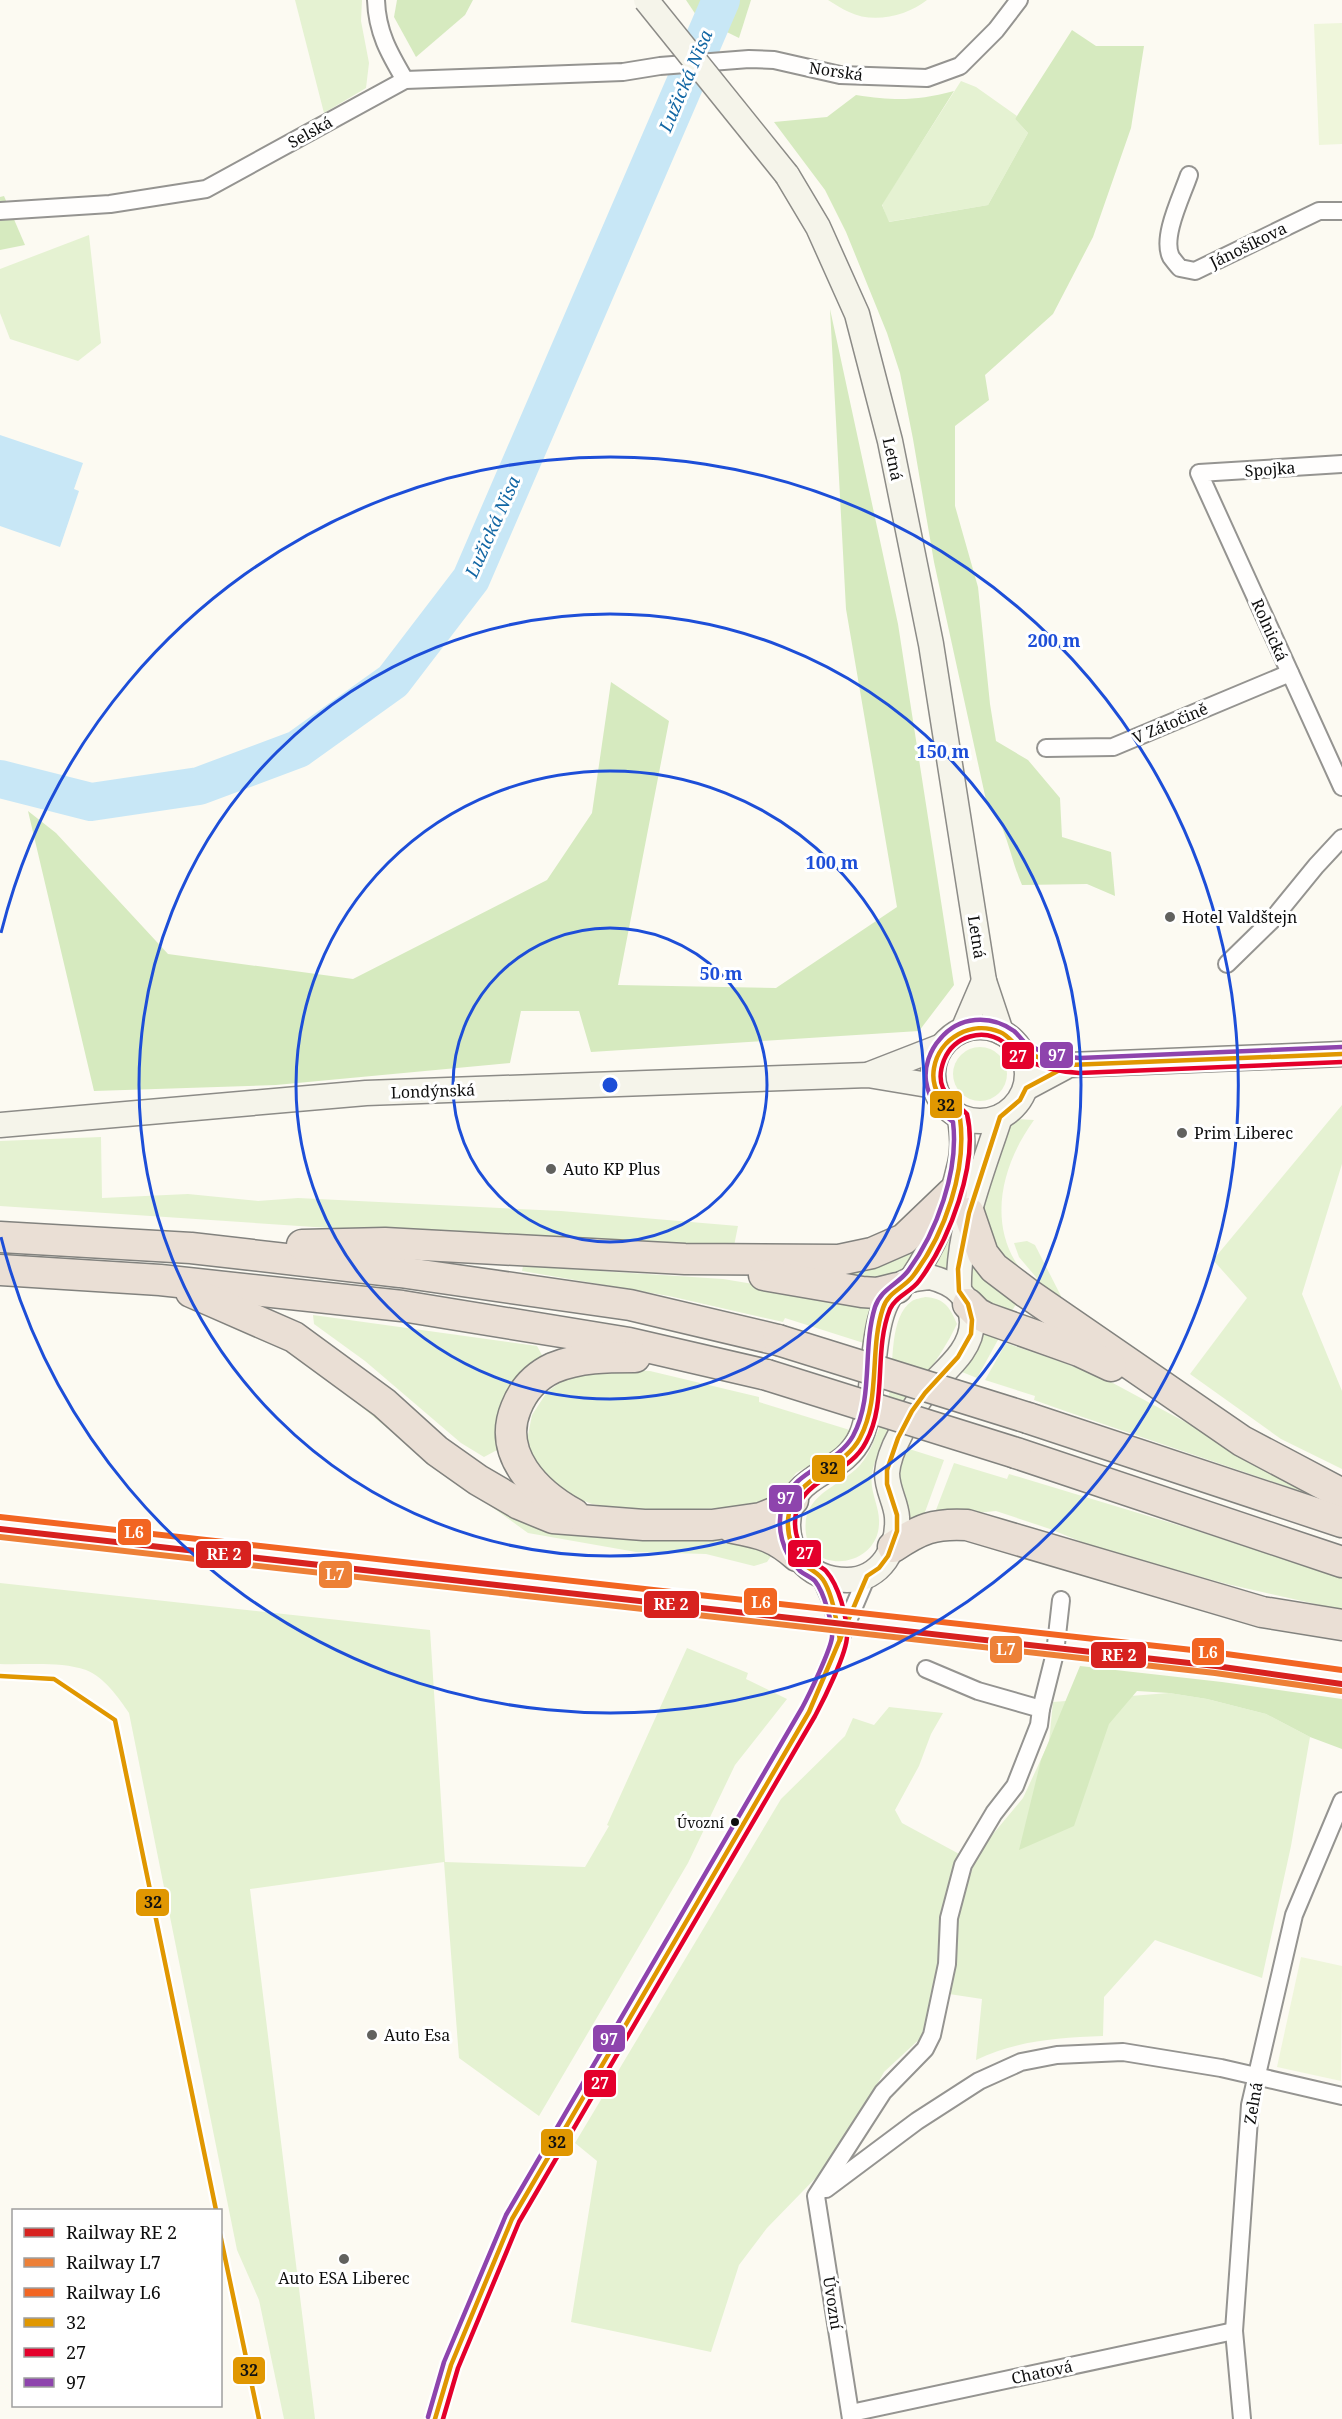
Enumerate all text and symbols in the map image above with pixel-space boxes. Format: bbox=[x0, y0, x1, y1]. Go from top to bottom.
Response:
water label: Lužická Nisa bbox=[652, 25, 718, 136]
street label: Norská bbox=[807, 56, 865, 86]
street label: Selská bbox=[284, 111, 336, 153]
street label: Jánošíkova bbox=[1205, 217, 1290, 274]
street label: Letná bbox=[878, 435, 908, 483]
street label: Spojka bbox=[1244, 456, 1296, 482]
water label: Lužická Nisa bbox=[459, 472, 525, 582]
street label: Rolnická bbox=[1246, 595, 1294, 665]
text: 200 m bbox=[1028, 628, 1081, 652]
street label: V Zátočině bbox=[1129, 697, 1211, 749]
text: 150 m bbox=[917, 739, 970, 763]
text: 100 m bbox=[806, 850, 859, 874]
place label: Hotel Valdštejn bbox=[1182, 906, 1297, 928]
marker: Hotel Valdštejn bbox=[1163, 910, 1177, 924]
street label: Letná bbox=[963, 914, 991, 960]
text: 50 m bbox=[700, 961, 743, 985]
line badge: 27 bbox=[1001, 1041, 1035, 1070]
line badge: 97 bbox=[1039, 1041, 1074, 1069]
text: 97 bbox=[1048, 1044, 1066, 1066]
text: 27 bbox=[1009, 1045, 1027, 1067]
centre of rings bbox=[600, 1075, 620, 1095]
street label: Londýnská bbox=[390, 1079, 476, 1103]
line badge: 32 bbox=[929, 1090, 963, 1119]
text: 32 bbox=[937, 1094, 955, 1116]
place label: Prim Liberec bbox=[1194, 1122, 1293, 1144]
marker: Prim Liberec bbox=[1175, 1126, 1189, 1140]
place label: Auto KP Plus bbox=[563, 1158, 660, 1180]
marker: Auto KP Plus bbox=[544, 1162, 558, 1176]
line badge: 32 bbox=[811, 1454, 846, 1483]
text: 32 bbox=[820, 1457, 838, 1479]
line badge: 97 bbox=[768, 1484, 803, 1513]
text: 97 bbox=[777, 1487, 795, 1509]
line badge: L6 bbox=[117, 1518, 152, 1546]
text: L6 bbox=[124, 1521, 144, 1543]
line badge: 27 bbox=[787, 1539, 822, 1568]
line badge: RE 2 bbox=[195, 1540, 252, 1569]
text: 27 bbox=[796, 1542, 814, 1564]
text: RE 2 bbox=[206, 1543, 242, 1565]
line badge: L7 bbox=[318, 1560, 353, 1589]
text: L7 bbox=[325, 1563, 345, 1585]
line badge: L6 bbox=[743, 1587, 778, 1616]
line badge: RE 2 bbox=[643, 1590, 700, 1619]
text: L6 bbox=[751, 1591, 771, 1613]
text: RE 2 bbox=[653, 1593, 689, 1615]
line badge: L7 bbox=[989, 1635, 1023, 1664]
line badge: L6 bbox=[1191, 1637, 1225, 1666]
text: L7 bbox=[996, 1638, 1016, 1660]
line badge: RE 2 bbox=[1090, 1641, 1147, 1669]
text: L6 bbox=[1198, 1641, 1218, 1663]
text: RE 2 bbox=[1101, 1644, 1137, 1666]
place label: Úvozní bbox=[677, 1813, 725, 1832]
marker: Úvozní bbox=[729, 1816, 741, 1828]
line badge: 32 bbox=[135, 1888, 170, 1917]
text: 32 bbox=[144, 1891, 162, 1913]
place label: Auto Esa bbox=[384, 2024, 450, 2046]
line badge: 97 bbox=[592, 2024, 626, 2053]
marker: Auto Esa bbox=[365, 2028, 379, 2042]
text: 97 bbox=[600, 2028, 618, 2050]
line badge: 27 bbox=[583, 2069, 617, 2098]
text: 27 bbox=[591, 2072, 609, 2094]
street label: Zelná bbox=[1238, 2080, 1268, 2126]
line badge: 32 bbox=[540, 2128, 574, 2157]
text: 32 bbox=[548, 2131, 566, 2153]
legend bbox=[12, 2209, 222, 2407]
text: Railway RE 2 bbox=[66, 2220, 177, 2244]
text: Railway L7 bbox=[66, 2250, 161, 2274]
marker: Auto ESA Liberec bbox=[337, 2252, 351, 2266]
place label: Auto ESA Liberec bbox=[278, 2267, 410, 2289]
street label: Úvozní bbox=[818, 2275, 848, 2331]
text: Railway L6 bbox=[66, 2280, 161, 2304]
text: 32 bbox=[66, 2310, 86, 2334]
text: 27 bbox=[66, 2340, 86, 2364]
street label: Chatová bbox=[1009, 2355, 1075, 2389]
line badge: 32 bbox=[232, 2356, 266, 2385]
text: 32 bbox=[240, 2359, 258, 2381]
text: 97 bbox=[66, 2370, 86, 2394]

